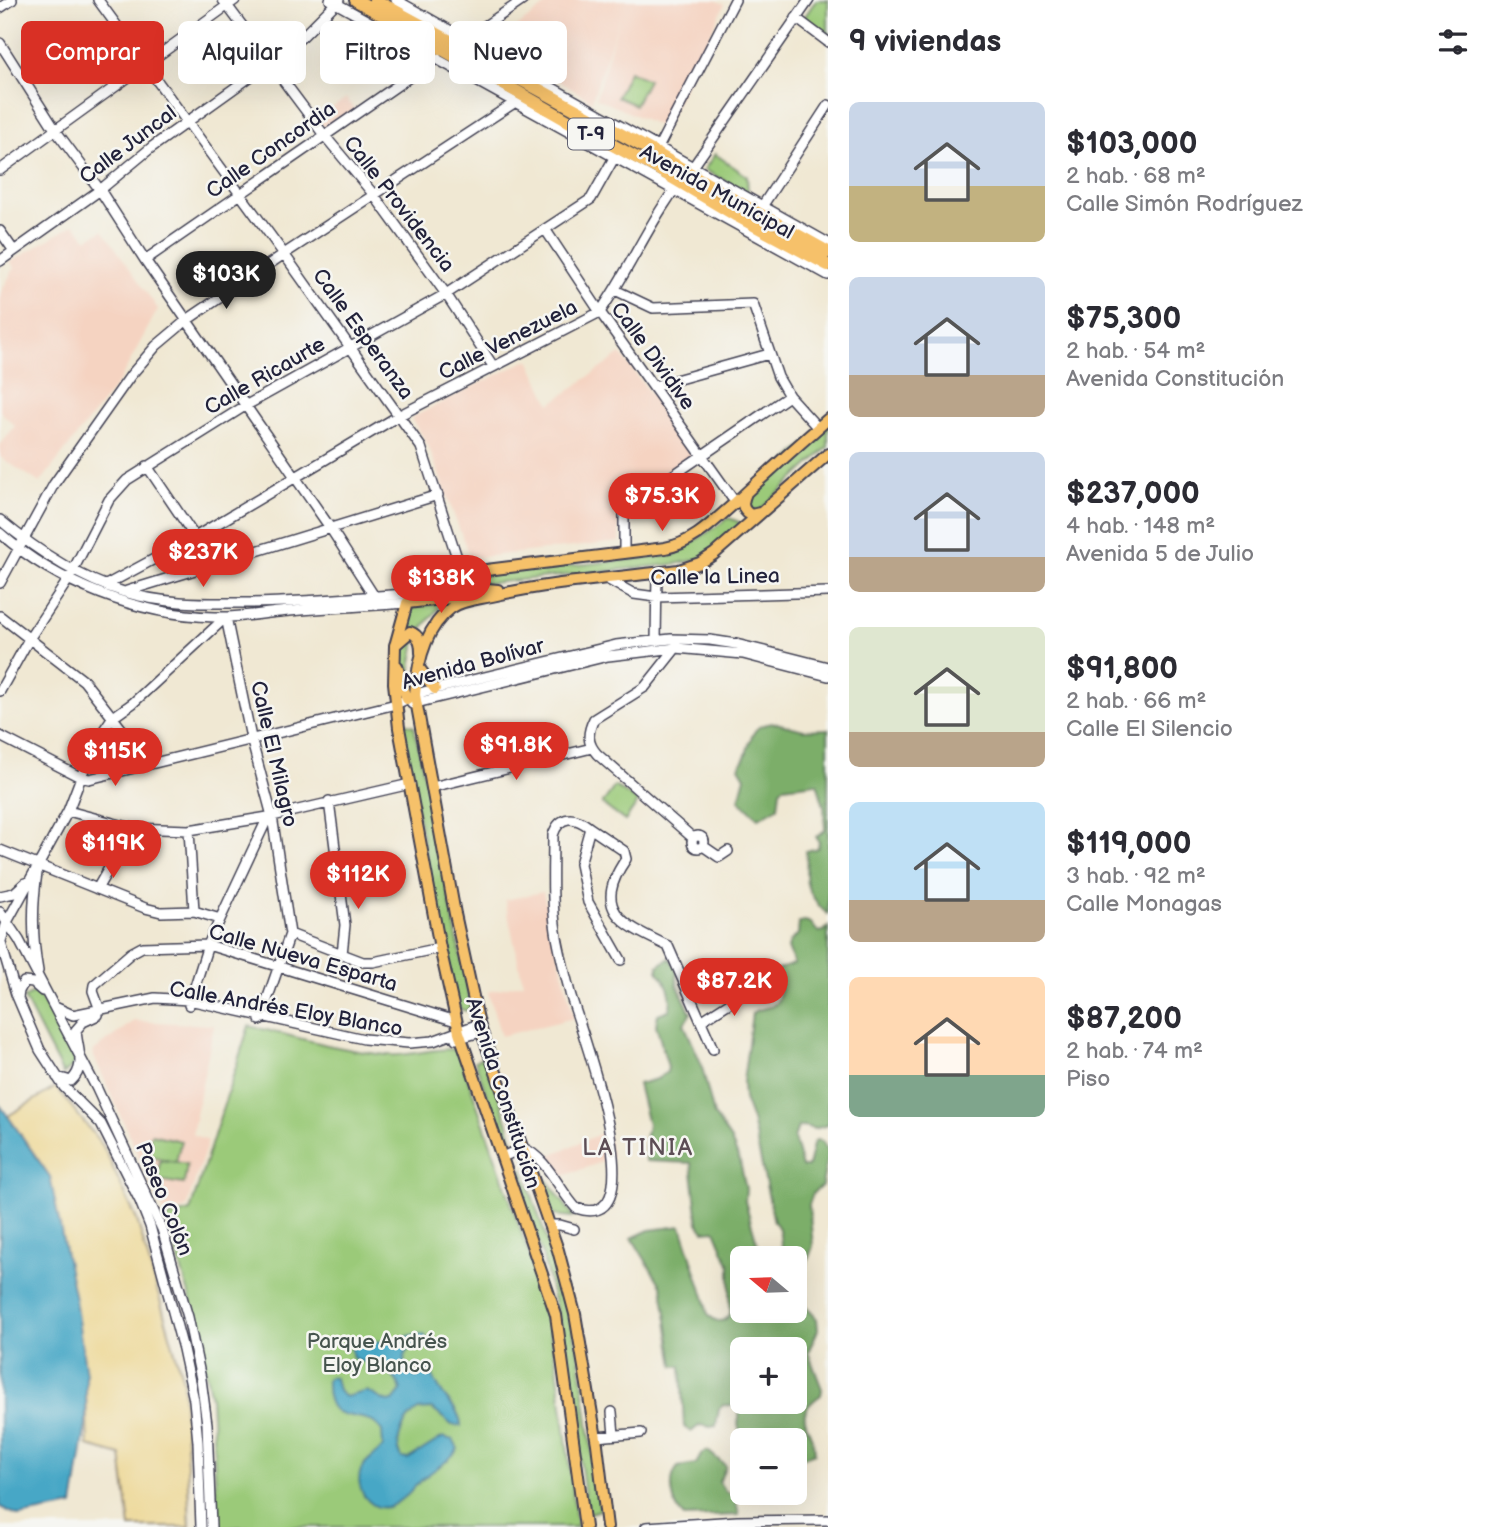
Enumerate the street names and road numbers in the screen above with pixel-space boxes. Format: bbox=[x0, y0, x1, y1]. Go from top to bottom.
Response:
street label: Calle Concordia bbox=[202, 96, 340, 204]
street label: Calle Juncal bbox=[74, 100, 182, 190]
road number: T-9 bbox=[568, 118, 614, 150]
street label: Calle Providencia bbox=[338, 131, 460, 277]
street label: Avenida Municipal bbox=[636, 139, 798, 245]
street label: Calle Esperanza bbox=[307, 264, 419, 404]
street label: Calle Venezuela bbox=[435, 294, 581, 386]
street label: Calle Dividive bbox=[606, 297, 700, 415]
street label: Calle Ricaurte bbox=[200, 331, 330, 421]
street label: Calle la Linea bbox=[650, 563, 780, 591]
street label: Avenida Bolívar bbox=[399, 633, 547, 695]
street label: Calle El Milagro bbox=[245, 679, 303, 829]
street label: Calle Nueva Esparta bbox=[206, 919, 400, 997]
street label: Calle Andrés Eloy Blanco bbox=[167, 976, 405, 1042]
street label: Avenida Constitución bbox=[460, 994, 546, 1192]
street label: Paseo Colón bbox=[130, 1139, 198, 1259]

